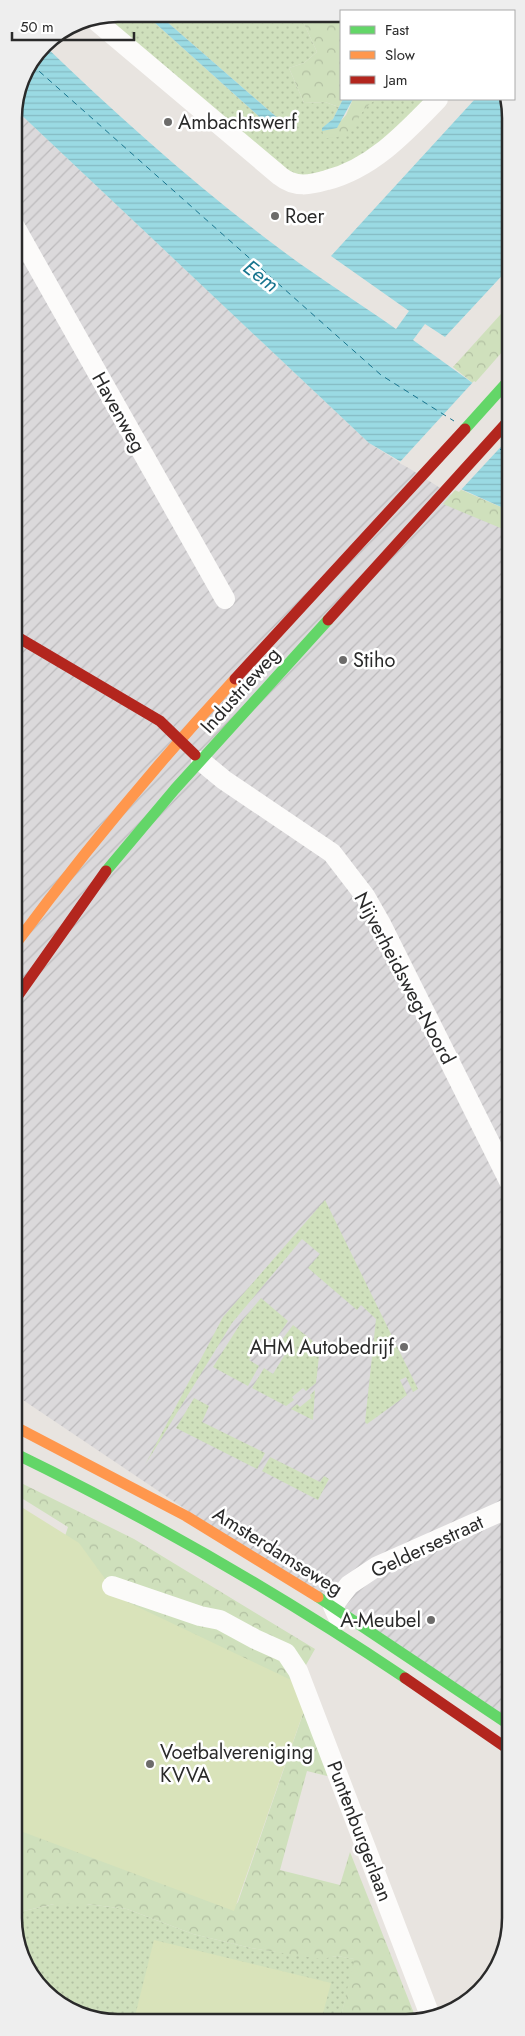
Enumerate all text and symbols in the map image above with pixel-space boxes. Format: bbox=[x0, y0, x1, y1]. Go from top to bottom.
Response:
scale bar bbox=[12, 10, 135, 42]
legend bbox=[340, 10, 515, 100]
text: 50 m bbox=[20, 16, 54, 38]
text: Fast bbox=[385, 19, 409, 41]
text: Slow bbox=[385, 44, 416, 66]
text: Jam bbox=[383, 69, 408, 91]
place label: Ambachtswerf bbox=[178, 108, 298, 137]
marker: Ambachtswerf bbox=[162, 116, 174, 128]
place label: Roer bbox=[285, 202, 324, 231]
marker: Roer bbox=[269, 210, 281, 222]
water label: Eem bbox=[237, 253, 285, 299]
street label: Havenweg bbox=[85, 367, 153, 458]
street label: Industrieweg bbox=[194, 641, 287, 740]
place label: Stiho bbox=[353, 646, 395, 675]
marker: Stiho bbox=[337, 654, 349, 666]
street label: Nijverheidsweg-Noord bbox=[347, 887, 462, 1070]
place label: AHM Autobedrijf bbox=[249, 1333, 395, 1362]
marker: AHM Autobedrijf bbox=[398, 1341, 410, 1353]
street label: Amsterdamseweg bbox=[207, 1500, 348, 1603]
street label: Geldersestraat bbox=[366, 1508, 488, 1585]
place label: A-Meubel bbox=[340, 1606, 421, 1635]
marker: A-Meubel bbox=[425, 1614, 437, 1626]
place label: Voetbalvereniging KVVA bbox=[160, 1738, 313, 1790]
street label: Puntenburgerlaan bbox=[319, 1757, 400, 1906]
marker: Voetbalvereniging KVVA bbox=[144, 1758, 156, 1770]

